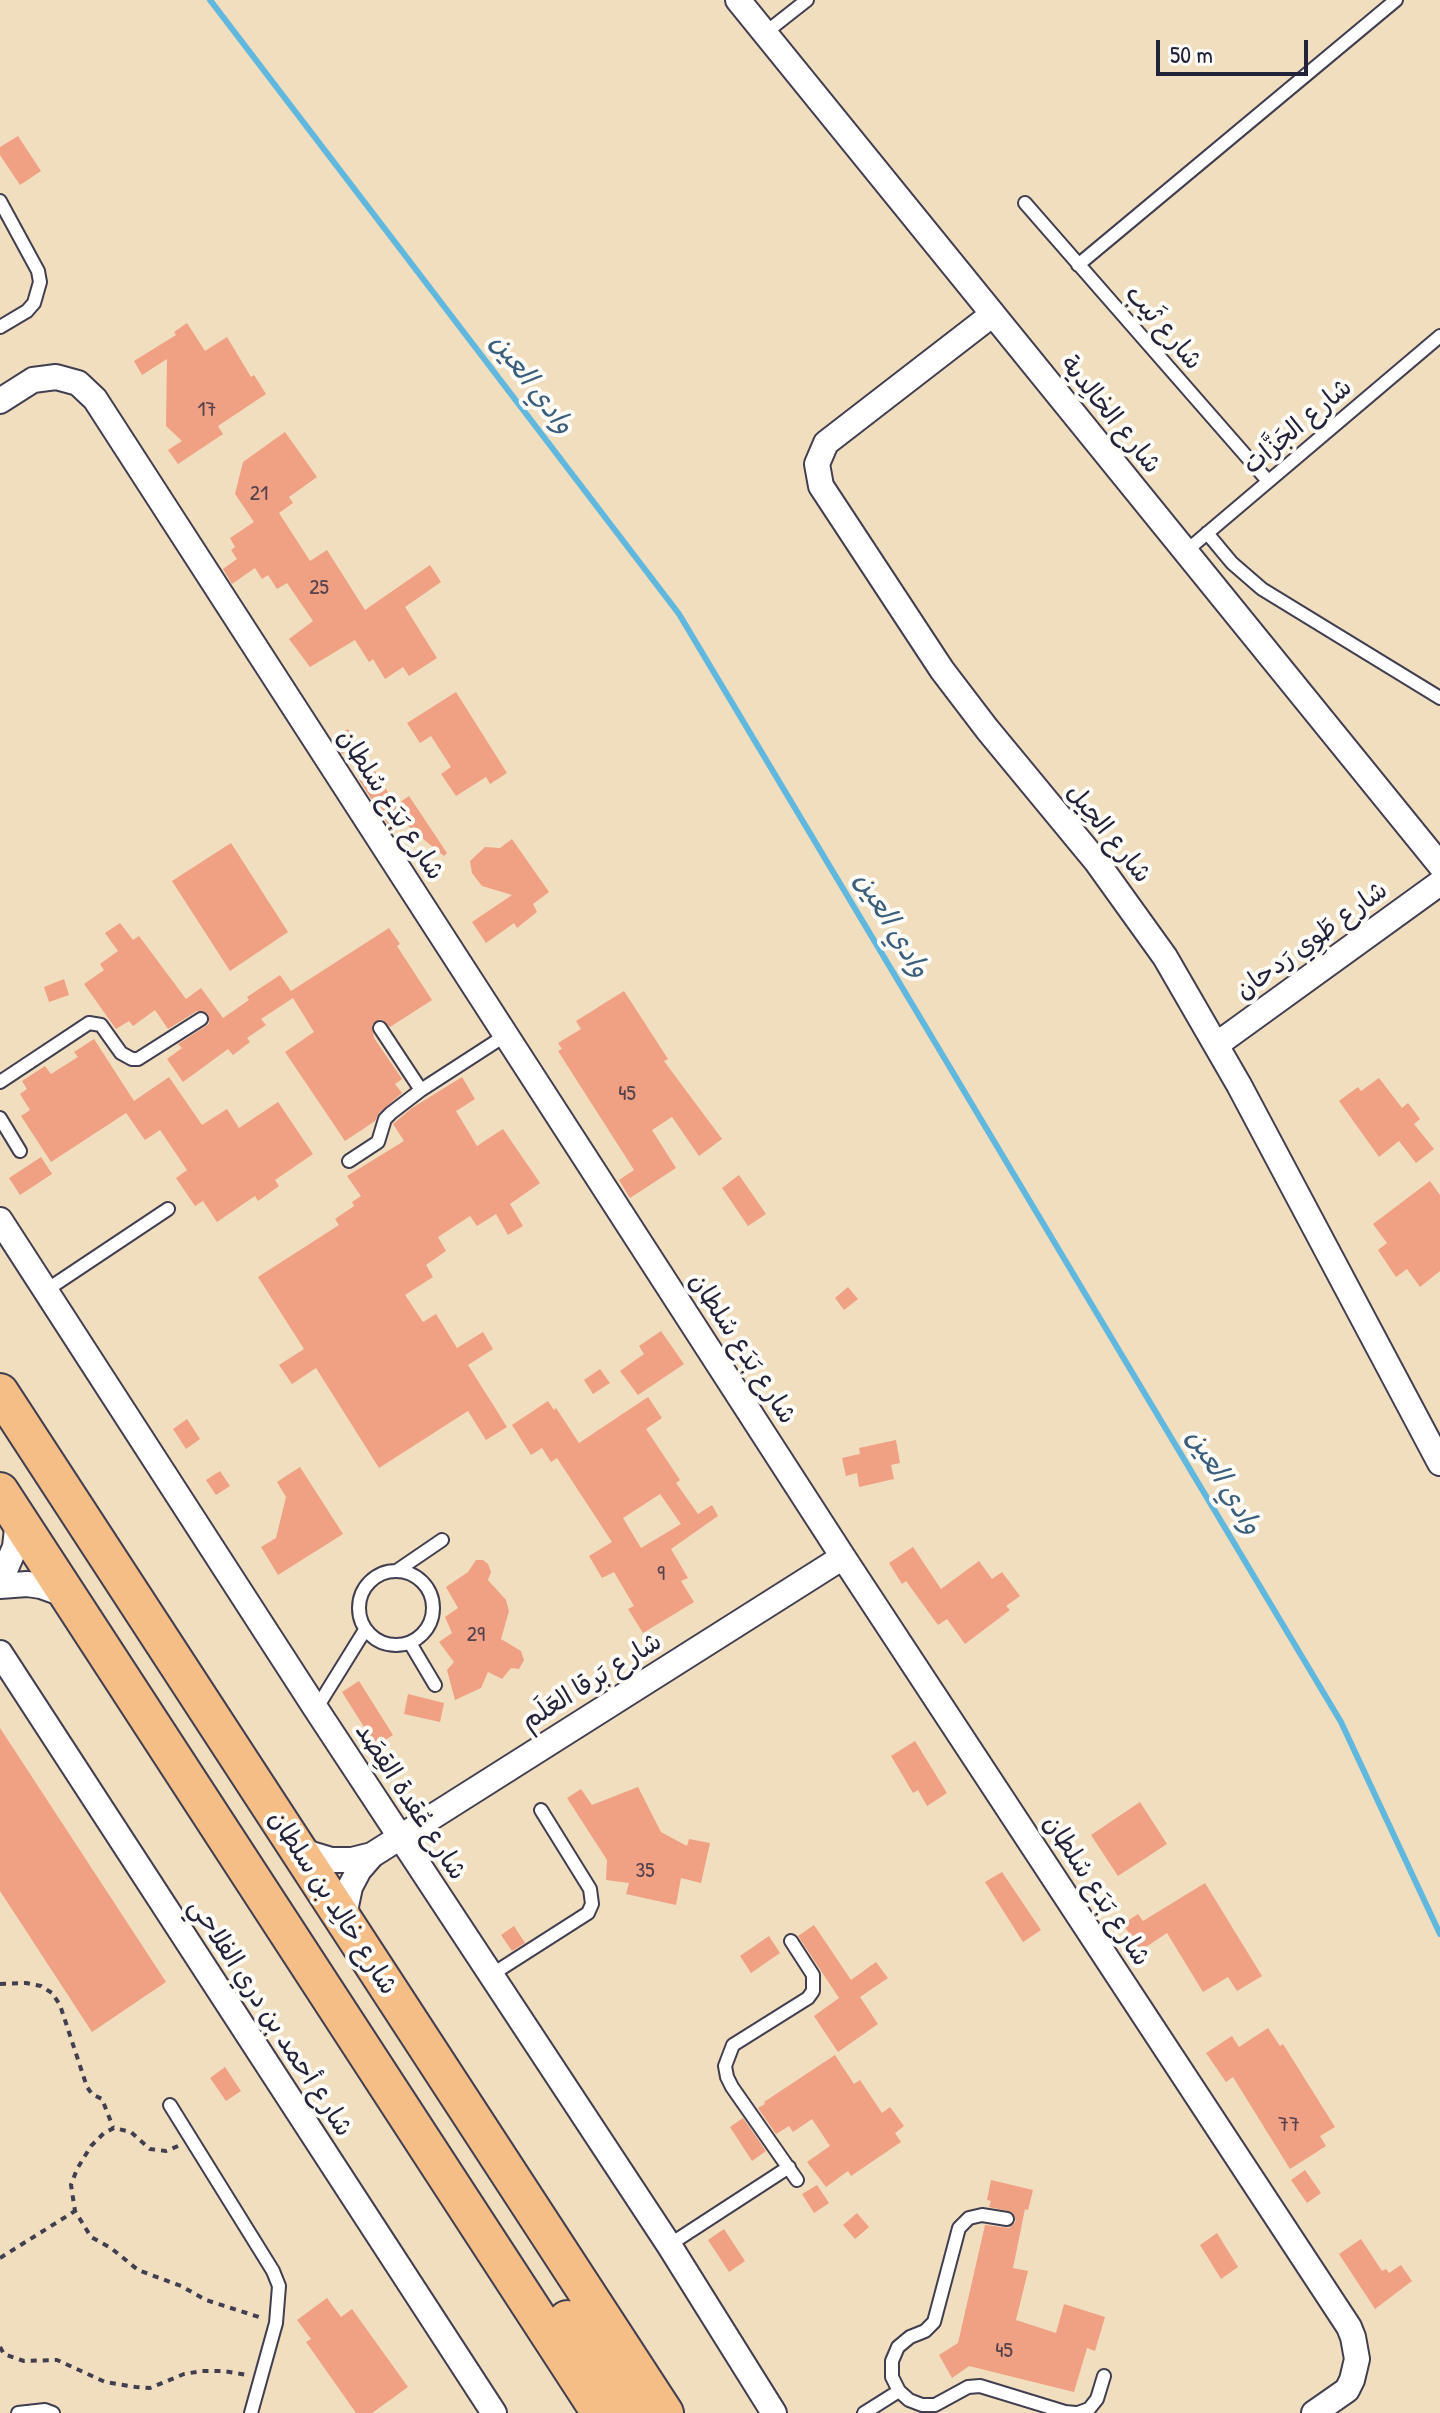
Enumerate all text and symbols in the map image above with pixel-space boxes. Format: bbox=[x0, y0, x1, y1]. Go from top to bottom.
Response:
scale bar bbox=[1160, 24, 1312, 74]
text: 50 m bbox=[1170, 38, 1213, 70]
street label: شارع ثَيب bbox=[1118, 279, 1208, 377]
water label: وادي العين bbox=[482, 327, 580, 441]
street label: شارع الخالِدية bbox=[1053, 350, 1167, 480]
street label: شارع الجَزَّات bbox=[1237, 372, 1359, 482]
house number: 17 bbox=[198, 397, 216, 423]
house number: 21 bbox=[250, 481, 268, 507]
house number: 25 bbox=[309, 575, 329, 601]
street label: شارع بَدَع سُلطان bbox=[330, 724, 450, 886]
street label: شارع الحِيل bbox=[1059, 778, 1157, 890]
water label: وادي العين bbox=[846, 866, 936, 984]
street label: شارع طَوِي رَدحان bbox=[1230, 875, 1394, 1007]
house number: 45 bbox=[618, 1081, 636, 1107]
street label: شارع بَدَع سُلطان bbox=[682, 1268, 802, 1430]
water label: وادي العين bbox=[1178, 1423, 1268, 1541]
house number: 9 bbox=[657, 1561, 665, 1587]
house number: 29 bbox=[467, 1622, 485, 1648]
street label: شارع بَرقا العَلَم bbox=[516, 1626, 668, 1738]
street label: شارع عُقدة القِصَد bbox=[348, 1718, 472, 1886]
street label: شارع خالِد بن سلطان bbox=[261, 1805, 403, 2001]
street label: شارع بَدَع سُلطان bbox=[1036, 1810, 1156, 1972]
house number: 35 bbox=[635, 1858, 655, 1884]
street label: شارع أحمد بن دري الفلاحي bbox=[181, 1893, 359, 2143]
house number: 77 bbox=[1278, 2112, 1300, 2138]
house number: 45 bbox=[995, 2338, 1013, 2364]

